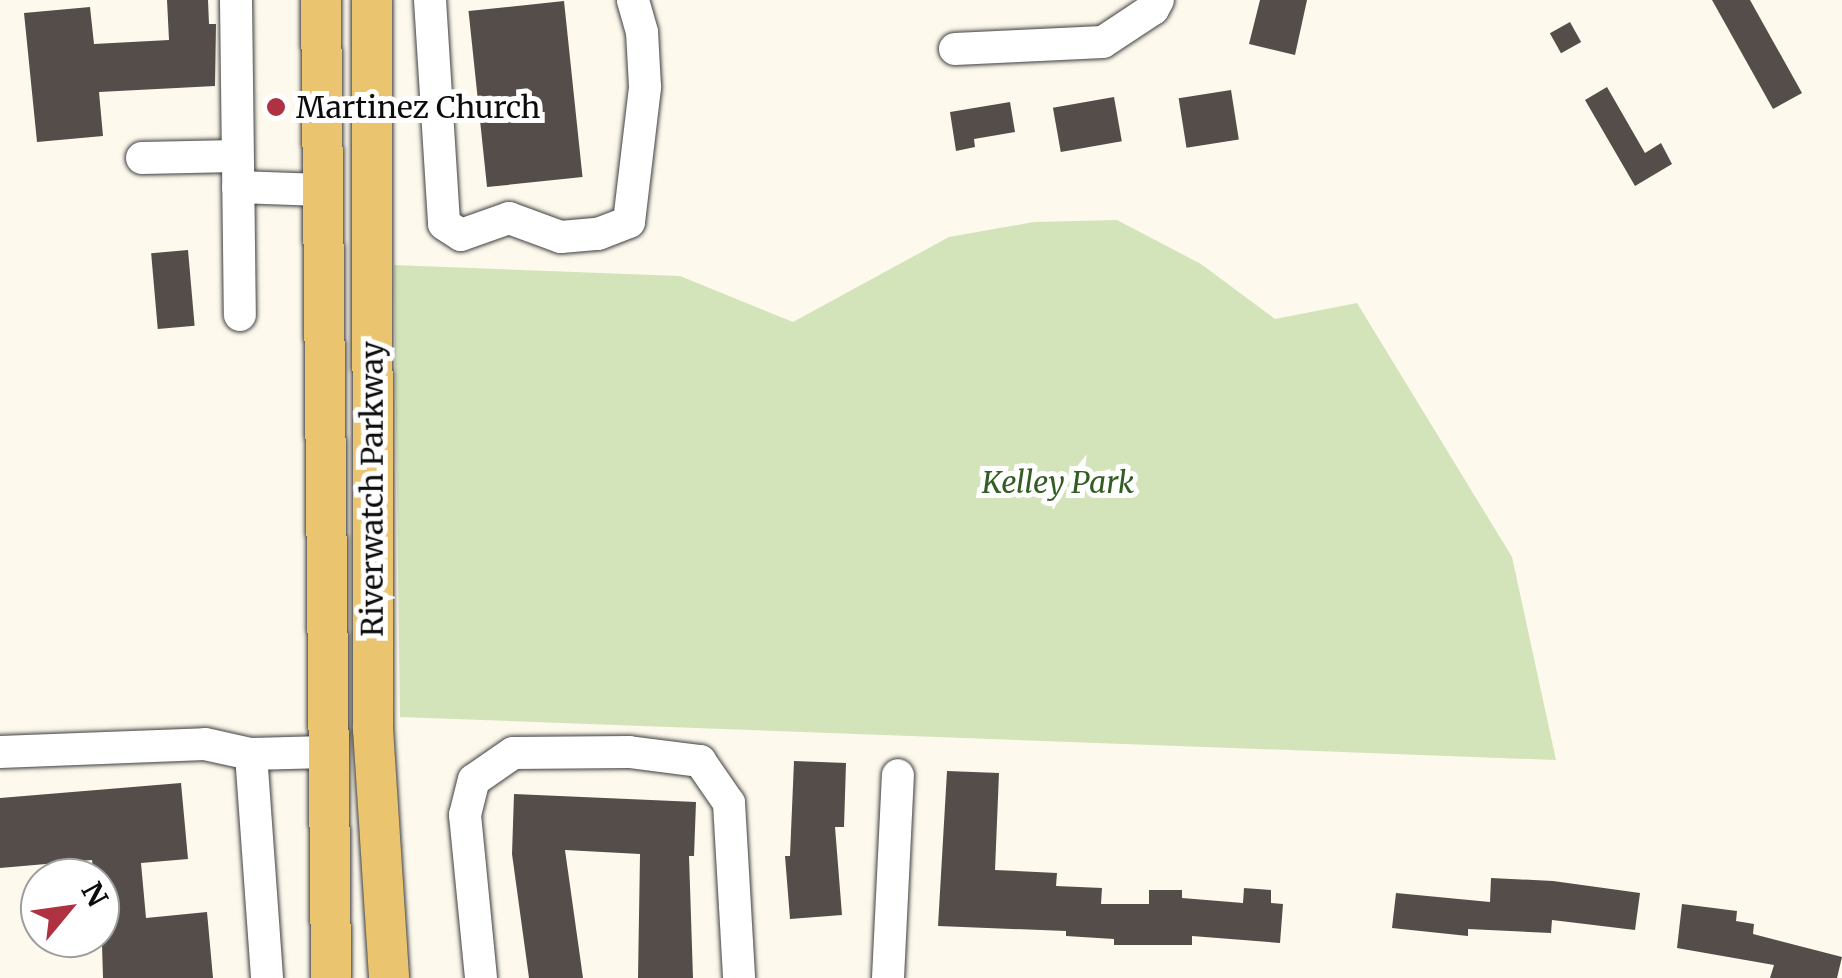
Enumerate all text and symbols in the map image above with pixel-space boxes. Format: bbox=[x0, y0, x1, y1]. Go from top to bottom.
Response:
place label: Martinez Church bbox=[296, 89, 540, 125]
marker: Martinez Church bbox=[265, 96, 287, 118]
street label: Riverwatch Parkway bbox=[354, 341, 390, 637]
park label: Kelley Park bbox=[982, 464, 1134, 500]
north arrow bbox=[20, 858, 120, 958]
text: N bbox=[73, 876, 116, 913]

